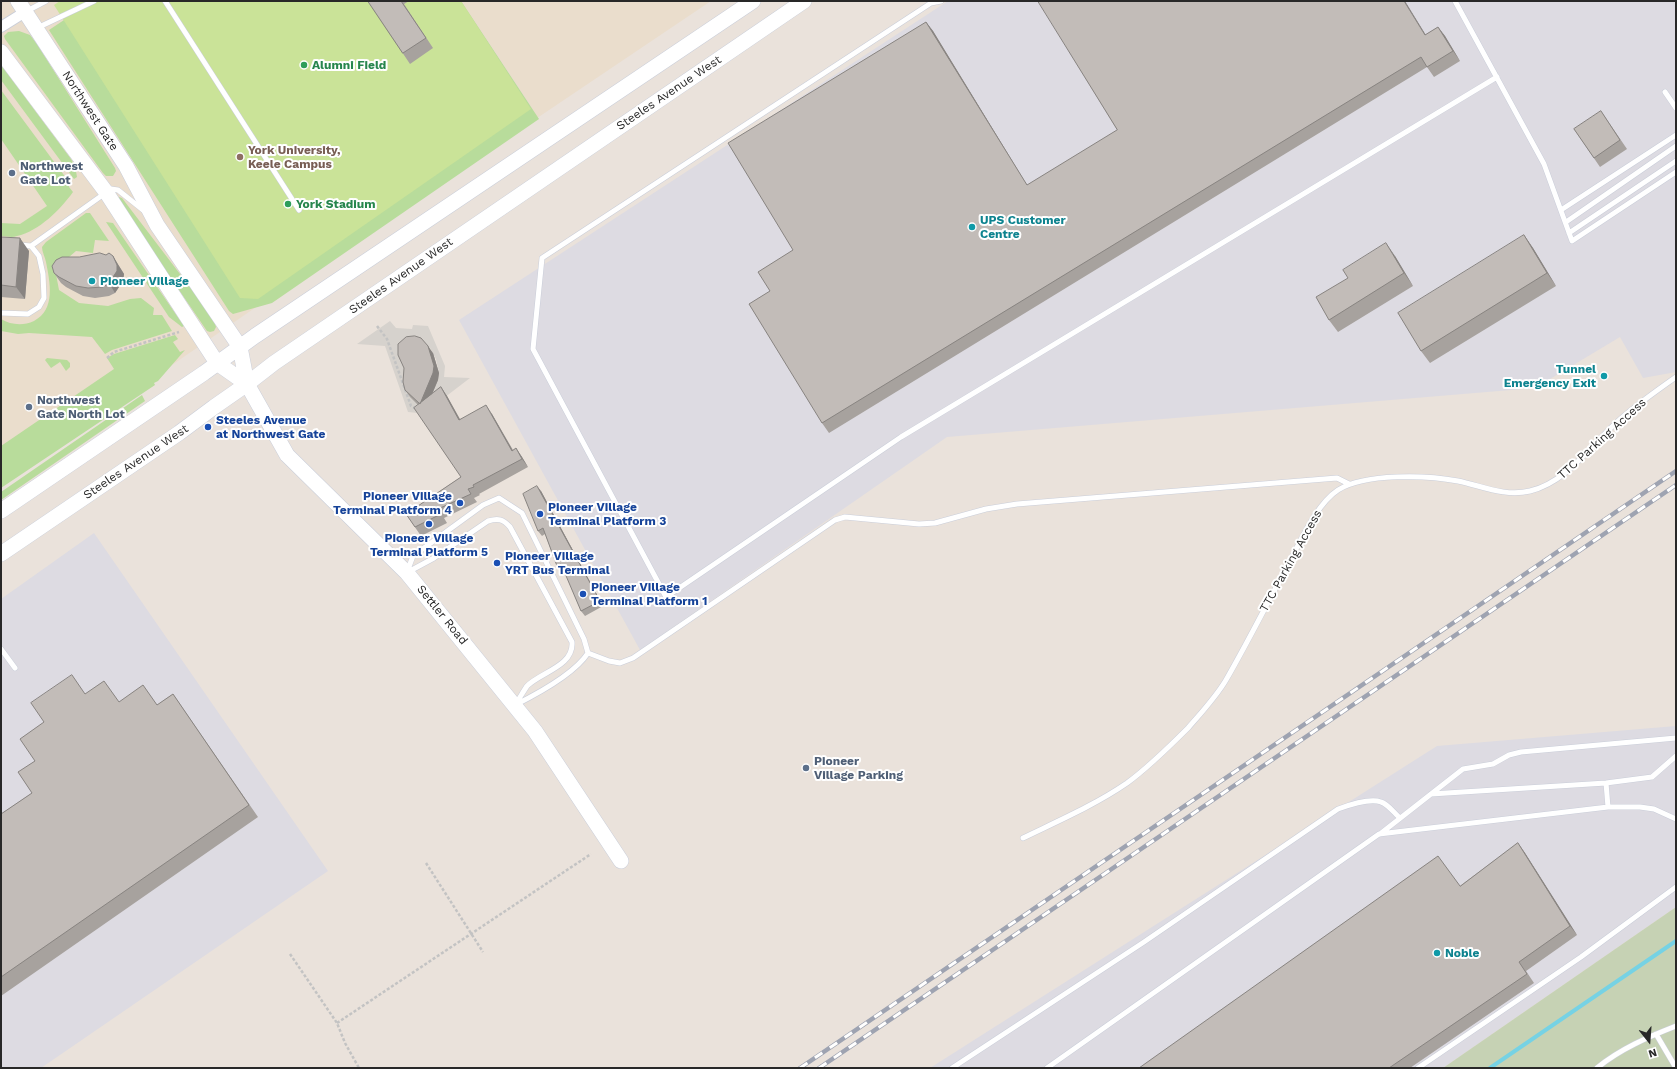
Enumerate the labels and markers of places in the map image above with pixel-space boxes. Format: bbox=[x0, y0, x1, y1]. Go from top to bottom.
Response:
place label: Alumni Field bbox=[312, 58, 386, 72]
marker: Alumni Field bbox=[299, 60, 309, 70]
place label: York University, Keele Campus bbox=[248, 143, 340, 171]
marker: York University, Keele Campus bbox=[235, 152, 245, 162]
place label: Northwest Gate Lot bbox=[20, 159, 83, 187]
marker: Northwest Gate Lot bbox=[7, 168, 17, 178]
place label: York Stadium bbox=[296, 197, 376, 211]
marker: York Stadium bbox=[283, 199, 293, 209]
place label: UPS Customer Centre bbox=[980, 213, 1066, 241]
marker: UPS Customer Centre bbox=[967, 222, 977, 232]
place label: Pioneer Village bbox=[100, 274, 189, 288]
marker: Pioneer Village bbox=[87, 276, 97, 286]
place label: Tunnel Emergency Exit bbox=[1504, 362, 1596, 390]
marker: Tunnel Emergency Exit bbox=[1599, 371, 1609, 381]
place label: Northwest Gate North Lot bbox=[37, 393, 125, 421]
marker: Northwest Gate North Lot bbox=[24, 402, 34, 412]
place label: Steeles Avenue at Northwest Gate bbox=[216, 413, 325, 441]
marker: Steeles Avenue at Northwest Gate bbox=[203, 422, 213, 432]
place label: Pioneer Village Terminal Platform 4 bbox=[333, 489, 452, 517]
marker: Pioneer Village Terminal Platform 4 bbox=[455, 498, 465, 508]
place label: Pioneer Village Terminal Platform 3 bbox=[548, 500, 666, 528]
marker: Pioneer Village Terminal Platform 3 bbox=[535, 509, 545, 519]
marker: Pioneer Village Terminal Platform 5 bbox=[424, 519, 434, 529]
place label: Pioneer Village Terminal Platform 5 bbox=[370, 531, 488, 559]
place label: Pioneer Village YRT Bus Terminal bbox=[505, 549, 610, 577]
marker: Pioneer Village YRT Bus Terminal bbox=[492, 558, 502, 568]
place label: Pioneer Village Terminal Platform 1 bbox=[591, 580, 707, 608]
marker: Pioneer Village Terminal Platform 1 bbox=[578, 589, 588, 599]
place label: Pioneer Village Parking bbox=[814, 754, 903, 782]
marker: Pioneer Village Parking bbox=[801, 763, 811, 773]
place label: Noble bbox=[1445, 946, 1479, 960]
marker: Noble bbox=[1432, 948, 1442, 958]

